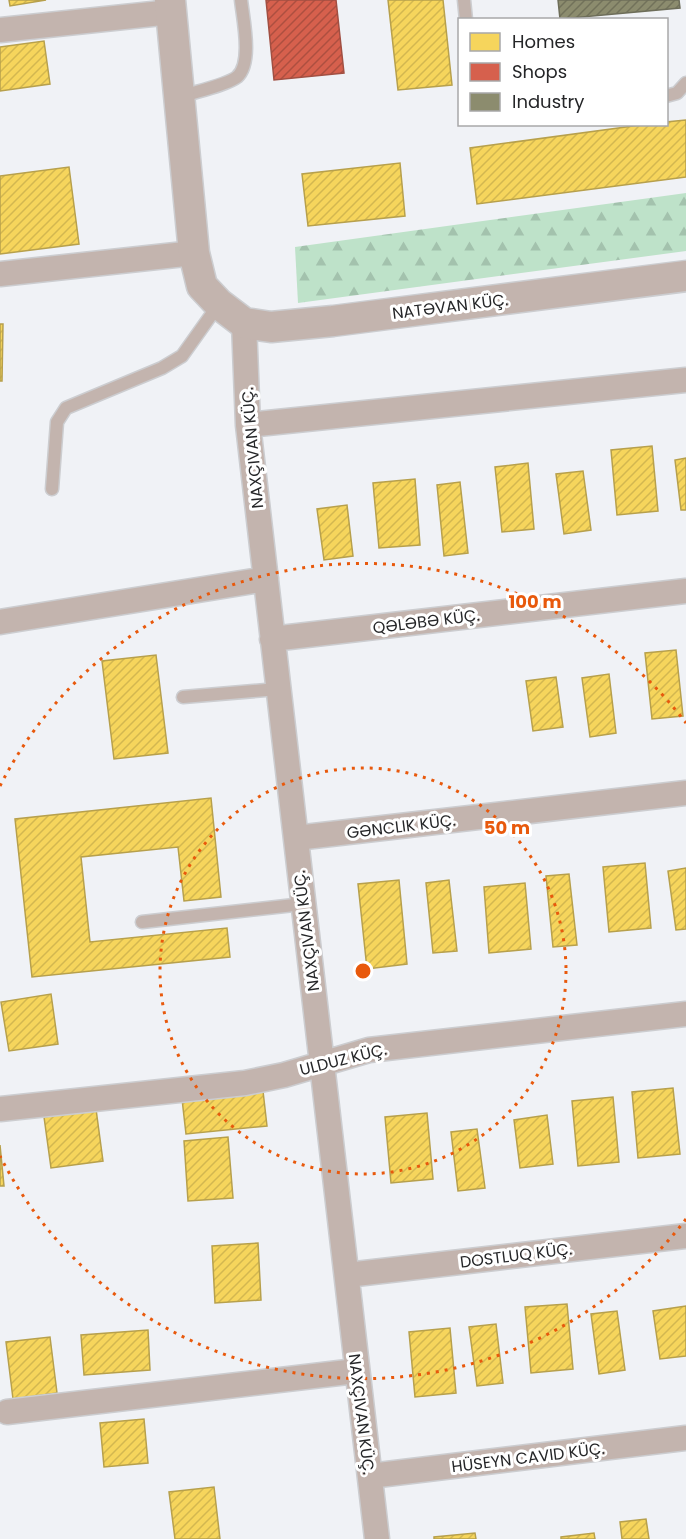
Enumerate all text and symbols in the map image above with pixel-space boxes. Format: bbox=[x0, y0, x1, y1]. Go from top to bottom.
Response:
legend bbox=[458, 18, 668, 126]
text: Homes bbox=[512, 29, 575, 54]
text: Shops bbox=[512, 59, 567, 84]
text: Industry bbox=[512, 89, 584, 114]
street label: NATƏVAN KÜÇ. bbox=[391, 288, 509, 325]
street label: NAXÇIVAN KÜÇ. bbox=[236, 386, 269, 509]
text: 100 m bbox=[508, 589, 562, 614]
street label: QƏLƏBƏ KÜÇ. bbox=[371, 604, 481, 639]
street label: GƏNCLIK KÜÇ. bbox=[345, 808, 457, 845]
text: 50 m bbox=[484, 815, 530, 840]
street label: NAXÇIVAN KÜÇ. bbox=[288, 869, 325, 993]
centre of rings bbox=[353, 961, 373, 981]
street label: ULDUZ KÜÇ. bbox=[297, 1038, 389, 1081]
street label: DOSTLUQ KÜÇ. bbox=[459, 1237, 573, 1274]
street label: NAXÇIVAN KÜÇ. bbox=[343, 1352, 380, 1476]
street label: HÜSEYN CAVID KÜÇ. bbox=[450, 1437, 606, 1478]

